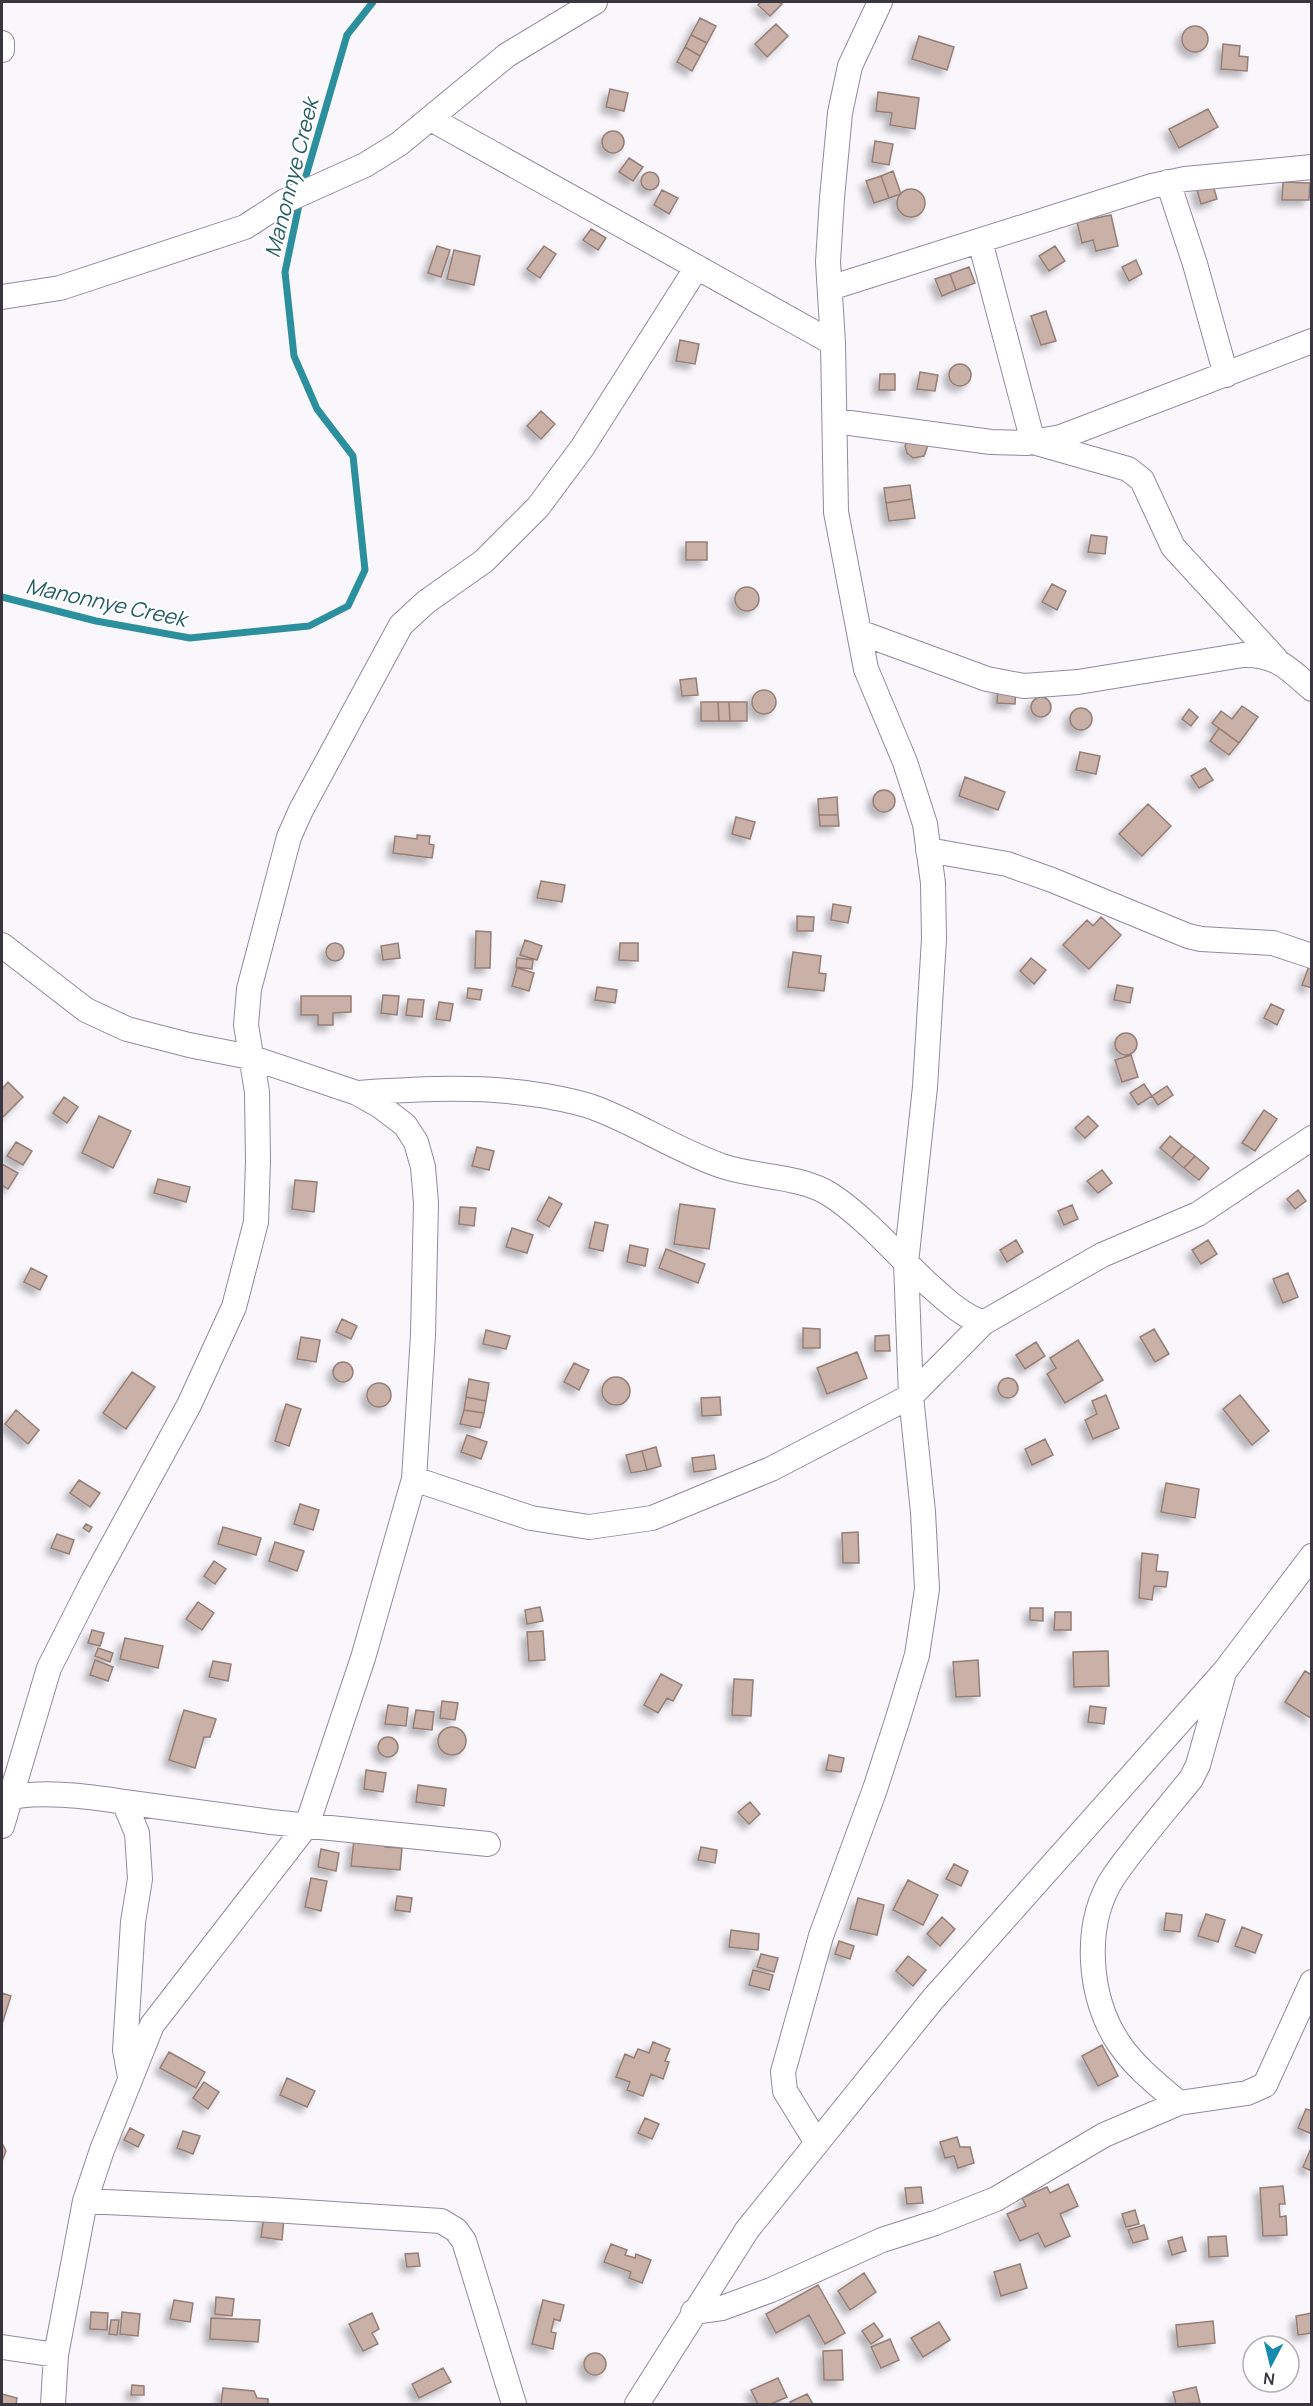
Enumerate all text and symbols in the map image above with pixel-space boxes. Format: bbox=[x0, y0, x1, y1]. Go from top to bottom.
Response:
water label: Manonnye Creek bbox=[258, 93, 325, 260]
water label: Manonnye Creek bbox=[24, 571, 191, 633]
north arrow bbox=[1241, 2334, 1301, 2394]
text: N bbox=[1262, 2367, 1276, 2391]

